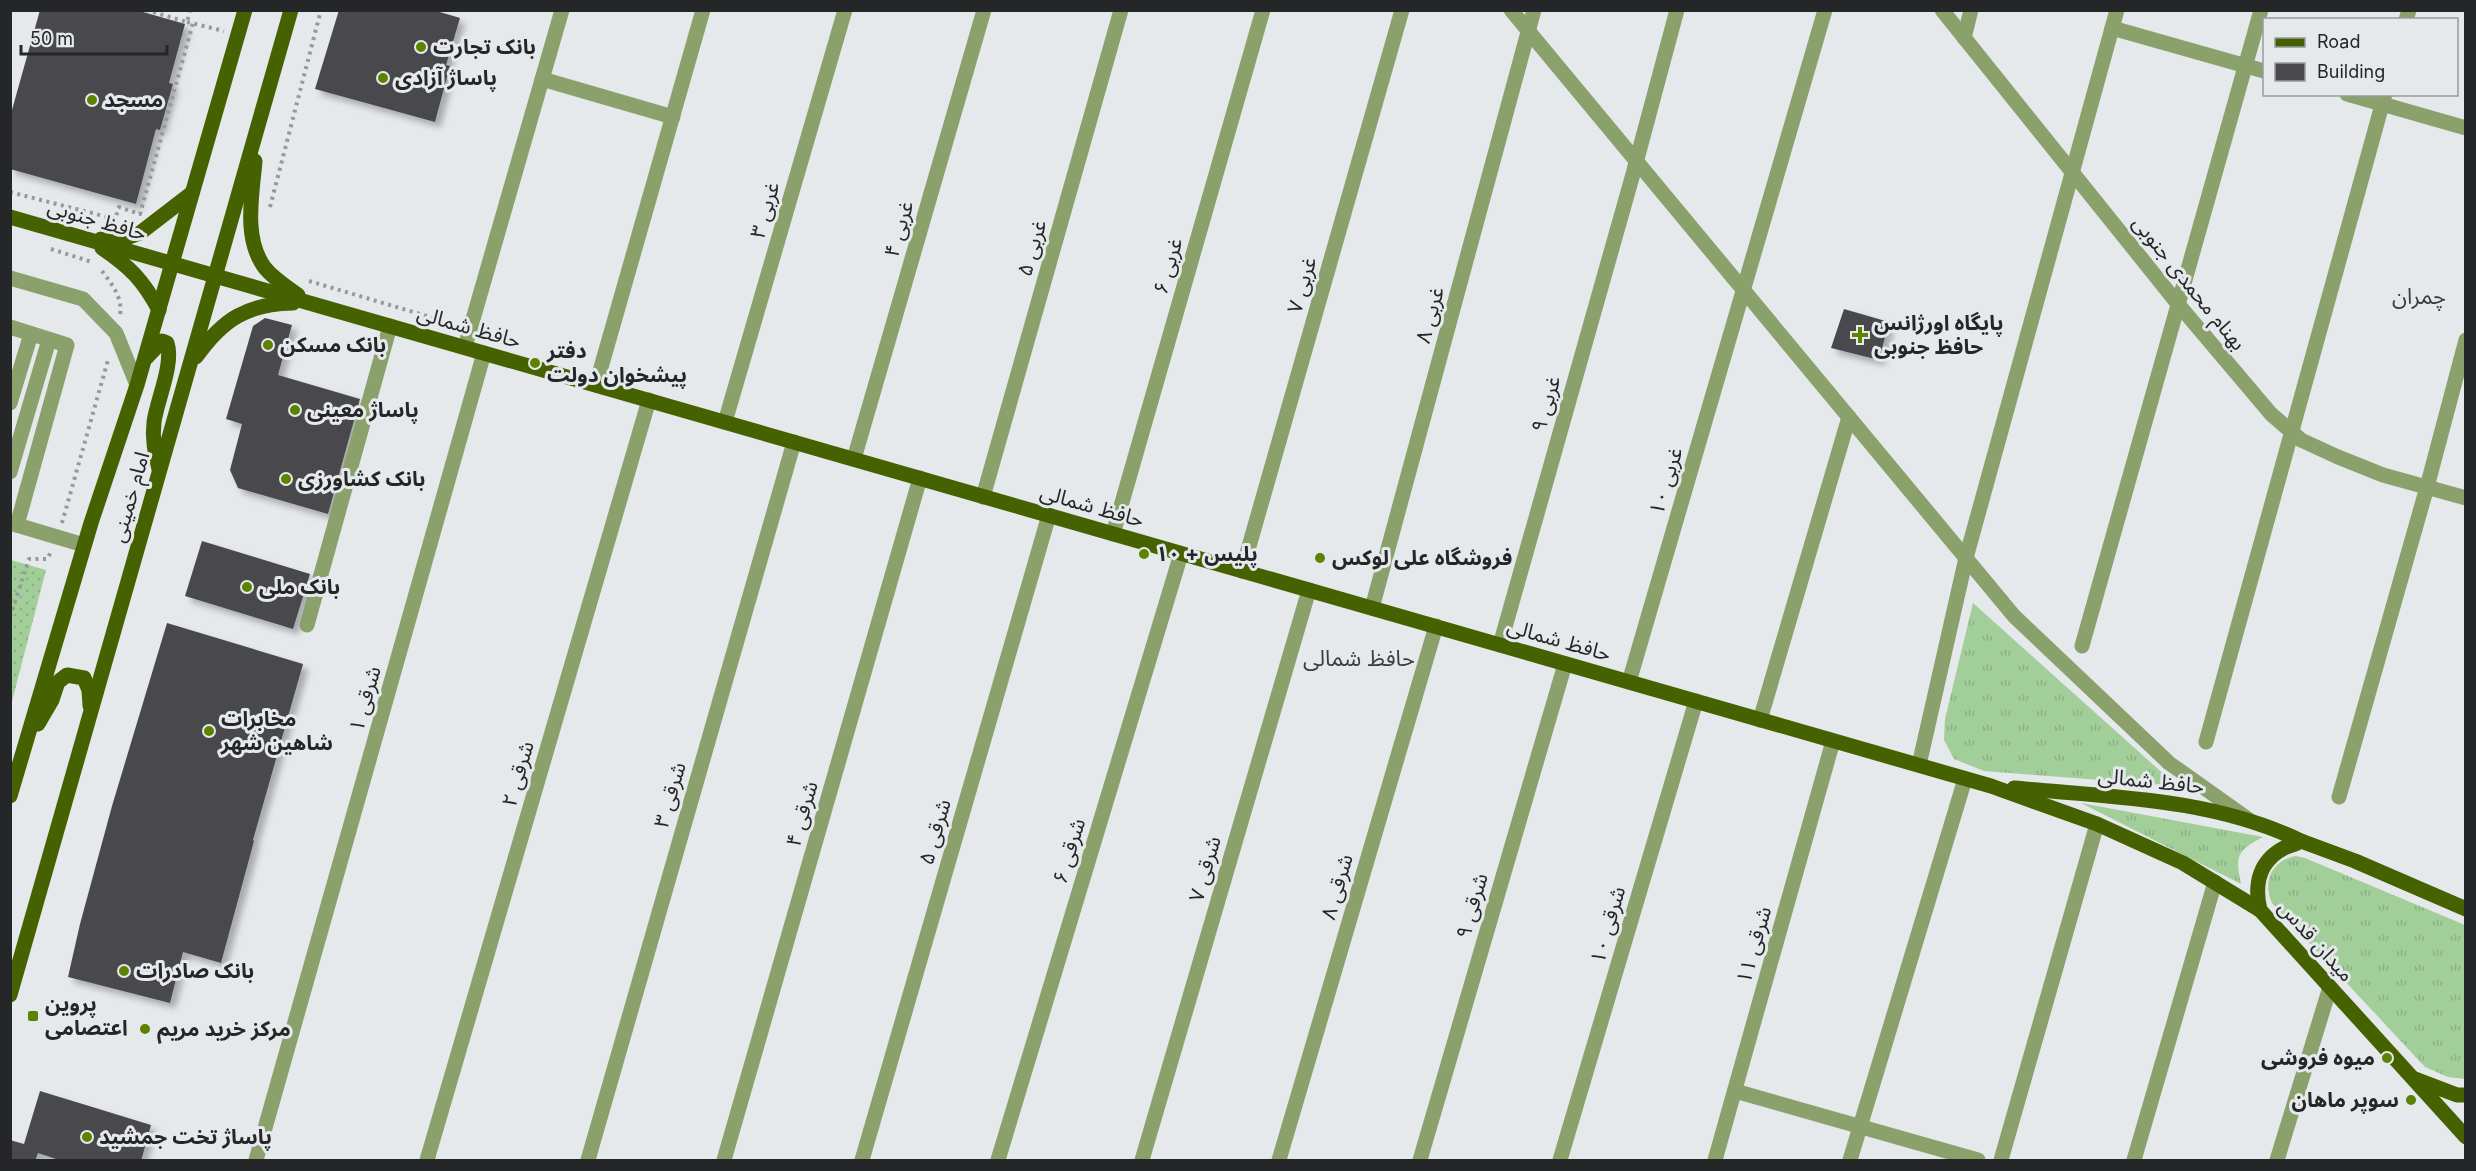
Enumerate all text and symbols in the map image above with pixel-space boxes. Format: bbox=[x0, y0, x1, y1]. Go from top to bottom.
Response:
scale bar bbox=[21, 18, 166, 56]
legend bbox=[2263, 18, 2458, 96]
text: 50 m bbox=[30, 28, 73, 49]
text: Road bbox=[2317, 31, 2360, 52]
place label: بانک تجارت bbox=[433, 34, 536, 59]
marker: بانک تجارت bbox=[414, 40, 428, 54]
text: Building bbox=[2317, 61, 2385, 82]
place label: پاساژ آزادی bbox=[395, 65, 497, 92]
marker: پاساژ آزادی bbox=[376, 71, 390, 85]
place label: مسجد bbox=[104, 87, 163, 112]
marker: مسجد bbox=[85, 93, 99, 107]
street label: ۳ غربی bbox=[745, 179, 784, 241]
street label: حافظ جنوبی bbox=[45, 193, 150, 246]
street label: ۴ غربی bbox=[879, 198, 918, 260]
street label: بهنام محمدی جنوبی bbox=[2124, 210, 2251, 358]
street label: ۵ غربی bbox=[1012, 217, 1051, 279]
street label: ۶ غربی bbox=[1148, 235, 1187, 297]
street label: ۷ غربی bbox=[1282, 254, 1321, 316]
district label: چمران bbox=[2392, 283, 2446, 311]
street label: ۸ غربی bbox=[1410, 284, 1449, 346]
street label: حافظ شمالی bbox=[414, 300, 524, 353]
place label: پایگاه اورژانس حافظ جنوبی bbox=[1874, 310, 2003, 359]
marker: پایگاه اورژانس حافظ جنوبی bbox=[1851, 326, 1869, 344]
place label: بانک مسکن bbox=[280, 332, 386, 357]
marker: بانک مسکن bbox=[261, 338, 275, 352]
place label: دفتر پیشخوان دولت bbox=[546, 338, 687, 389]
marker: دفتر پیشخوان دولت bbox=[528, 356, 542, 370]
street label: ۹ غربی bbox=[1526, 373, 1565, 435]
place label: پاساژ معینی bbox=[307, 397, 419, 424]
marker: پاساژ معینی bbox=[288, 403, 302, 417]
street label: ۱۰ غربی bbox=[1643, 444, 1688, 518]
street label: امام خمینی bbox=[105, 449, 158, 546]
place label: بانک کشاورزی bbox=[298, 466, 425, 491]
marker: بانک کشاورزی bbox=[279, 472, 293, 486]
street label: حافظ شمالی bbox=[1037, 479, 1147, 532]
place label: پلیس + ۱۰ bbox=[1156, 541, 1258, 568]
place label: فروشگاه علی لوکس bbox=[1332, 545, 1512, 570]
marker: پلیس + ۱۰ bbox=[1137, 547, 1151, 561]
marker: فروشگاه علی لوکس bbox=[1313, 551, 1327, 565]
place label: بانک ملی bbox=[259, 574, 340, 599]
marker: بانک ملی bbox=[240, 580, 254, 594]
street label: حافظ شمالی bbox=[1504, 613, 1614, 666]
district label: حافظ شمالی bbox=[1303, 645, 1415, 671]
street label: ۱ شرقی bbox=[343, 663, 386, 734]
place label: مخابرات شاهین شهر bbox=[220, 706, 333, 755]
marker: مخابرات شاهین شهر bbox=[202, 724, 216, 738]
street label: ۲ شرقی bbox=[496, 738, 539, 809]
street label: ۳ شرقی bbox=[648, 759, 691, 830]
street label: حافظ شمالی bbox=[2097, 762, 2205, 799]
street label: ۴ شرقی bbox=[780, 778, 823, 849]
street label: ۵ شرقی bbox=[913, 796, 956, 867]
street label: ۶ شرقی bbox=[1047, 815, 1090, 887]
street label: ۷ شرقی bbox=[1183, 833, 1226, 904]
street label: ۸ شرقی bbox=[1315, 851, 1358, 922]
street label: شرقی ۹ bbox=[1450, 870, 1493, 941]
street label: شرقی ۱۰ bbox=[1585, 883, 1630, 966]
street label: میدان قدس bbox=[2273, 895, 2360, 987]
street label: ۱۱ شرقی bbox=[1731, 903, 1776, 986]
place label: بانک صادرات bbox=[136, 958, 254, 983]
marker: بانک صادرات bbox=[117, 964, 131, 978]
place label: پروین اعتصامی bbox=[45, 991, 128, 1040]
marker: پروین اعتصامی bbox=[26, 1009, 40, 1023]
place label: مرکز خرید مریم bbox=[157, 1016, 291, 1044]
marker: مرکز خرید مریم bbox=[138, 1022, 152, 1036]
place label: میوه فروشی bbox=[2261, 1045, 2375, 1070]
marker: میوه فروشی bbox=[2380, 1051, 2394, 1065]
place label: سوپر ماهان bbox=[2291, 1087, 2399, 1114]
marker: سوپر ماهان bbox=[2404, 1093, 2418, 1107]
place label: پاساژ تخت جمشید bbox=[99, 1124, 272, 1151]
marker: پاساژ تخت جمشید bbox=[80, 1130, 94, 1144]

